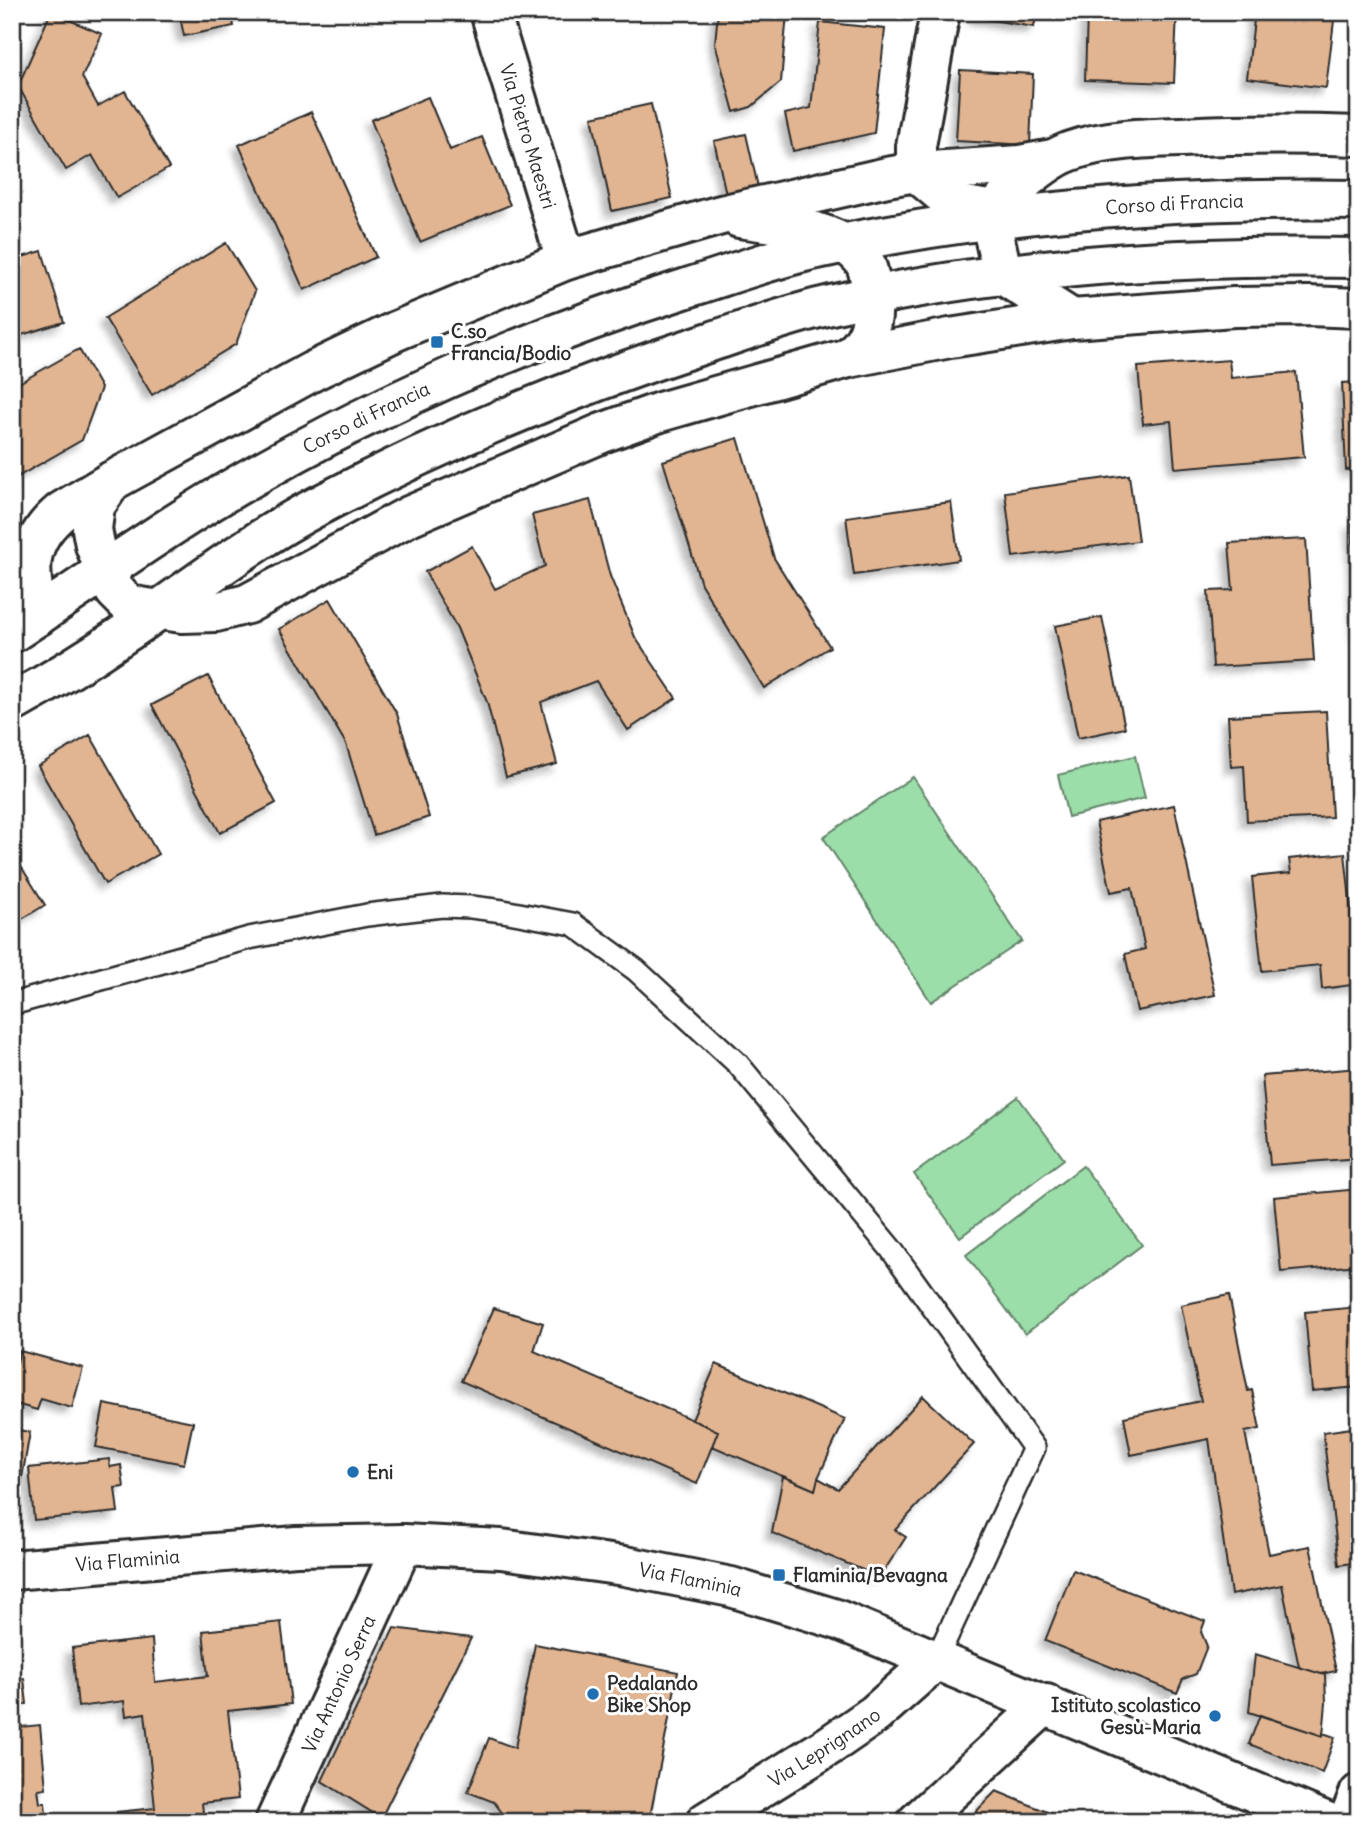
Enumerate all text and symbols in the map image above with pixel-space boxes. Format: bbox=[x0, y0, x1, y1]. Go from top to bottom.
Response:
street label: Via Pietro Maestri bbox=[495, 61, 562, 212]
street label: Corso di Francia bbox=[1104, 188, 1244, 219]
place label: C.so Francia/Bodio bbox=[451, 319, 572, 365]
marker: C.so Francia/Bodio bbox=[429, 334, 445, 350]
street label: Corso di Francia bbox=[298, 376, 434, 459]
place label: Eni bbox=[367, 1460, 393, 1484]
marker: Eni bbox=[345, 1464, 361, 1480]
street label: Via Flaminia bbox=[75, 1544, 181, 1577]
street label: Via Flaminia bbox=[637, 1557, 745, 1602]
place label: Flaminia/Bevagna bbox=[793, 1563, 948, 1587]
marker: Flaminia/Bevagna bbox=[771, 1567, 787, 1583]
street label: Via Antonio Serra bbox=[296, 1611, 381, 1757]
place label: Pedalando Bike Shop bbox=[607, 1671, 698, 1717]
marker: Pedalando Bike Shop bbox=[585, 1686, 601, 1702]
place label: Istituto scolastico Gesù-Maria bbox=[1051, 1693, 1201, 1739]
street label: Via Leprignano bbox=[764, 1702, 885, 1792]
marker: Istituto scolastico Gesù-Maria bbox=[1207, 1708, 1223, 1724]

